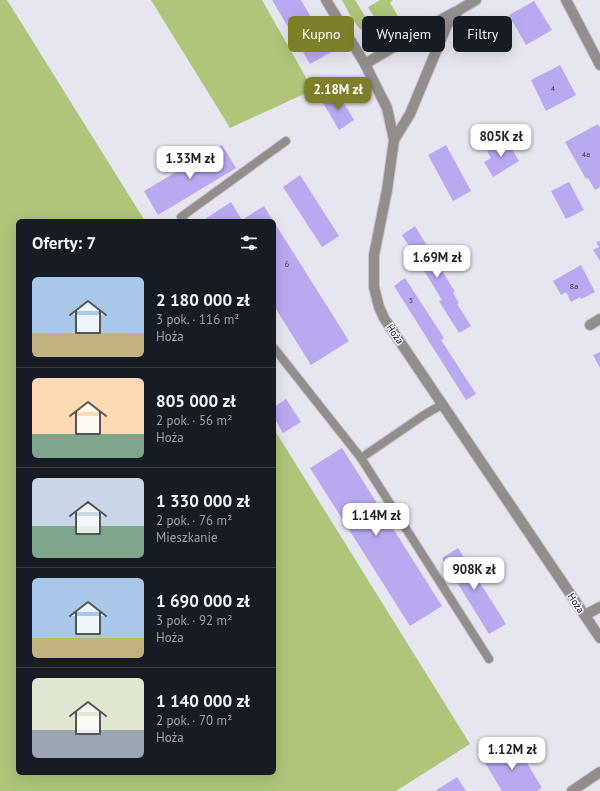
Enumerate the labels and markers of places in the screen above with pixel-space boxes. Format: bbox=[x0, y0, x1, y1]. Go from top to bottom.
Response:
pin: 2.18M zł bbox=[297, 77, 379, 111]
pin: 805K zł bbox=[464, 124, 538, 158]
pin: 1.33M zł bbox=[149, 146, 231, 180]
pin: 1.69M zł bbox=[396, 245, 478, 279]
pin: 1.14M zł bbox=[335, 503, 417, 537]
pin: 908K zł bbox=[437, 557, 511, 591]
pin: 1.12M zł bbox=[471, 737, 553, 771]

